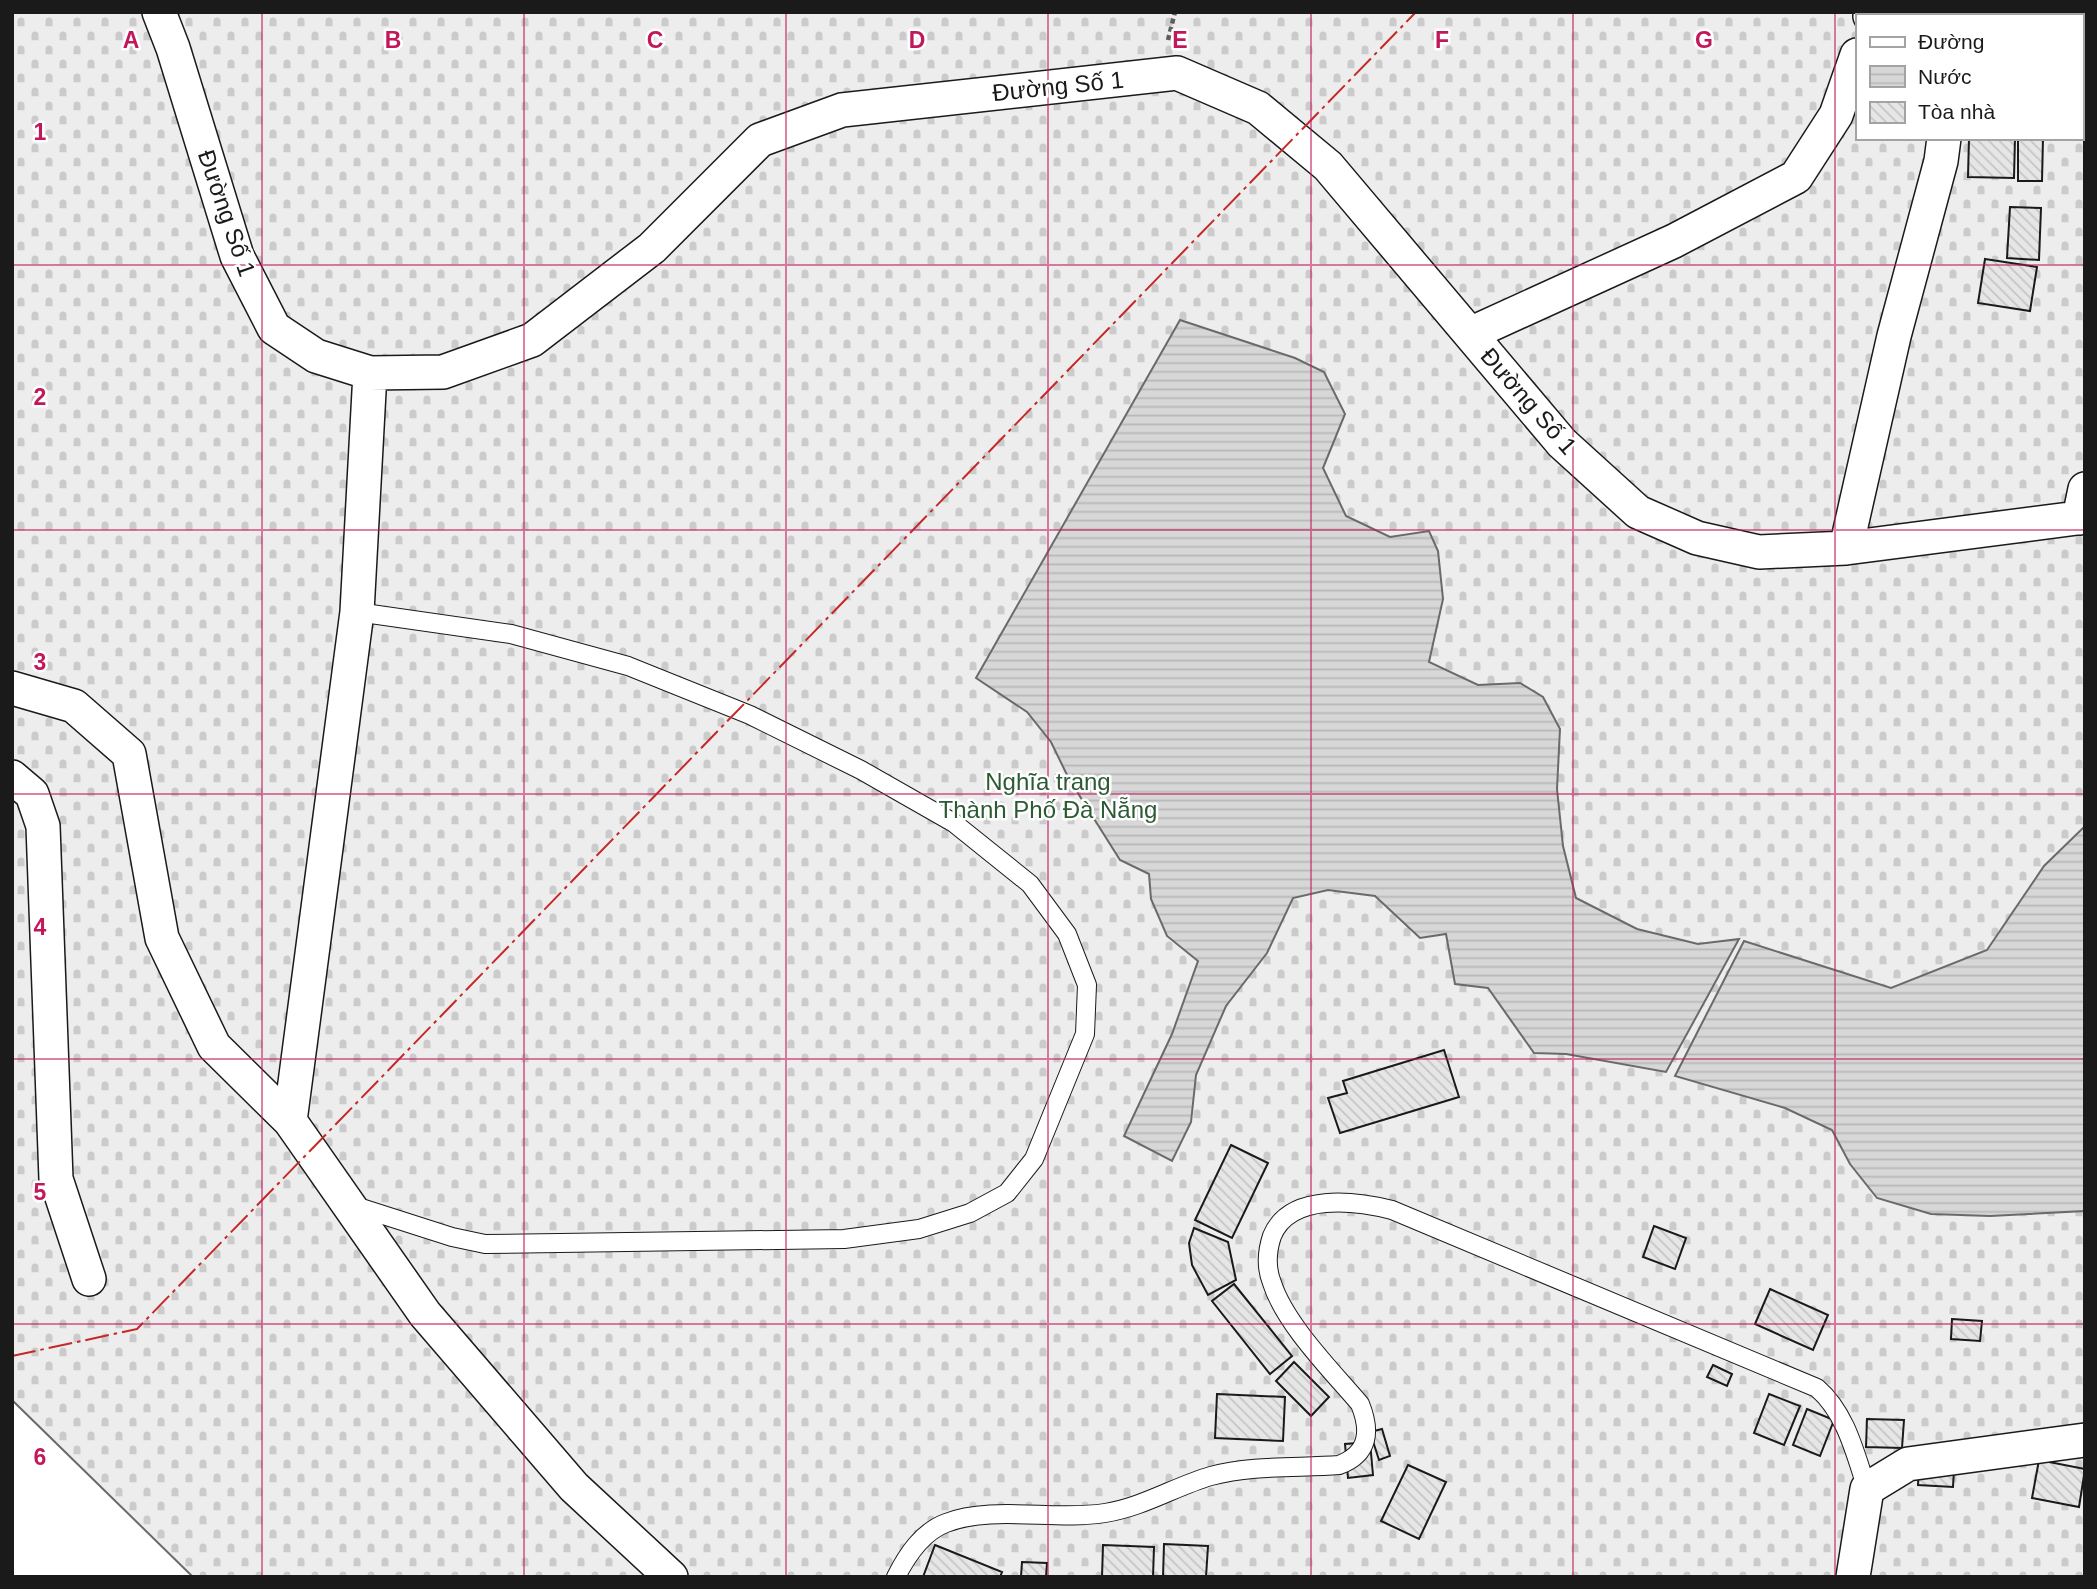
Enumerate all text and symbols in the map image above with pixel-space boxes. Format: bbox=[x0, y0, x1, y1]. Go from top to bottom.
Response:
legend bbox=[1856, 14, 2083, 140]
text: A bbox=[123, 27, 139, 53]
text: B bbox=[385, 27, 401, 53]
text: C bbox=[647, 27, 663, 53]
text: D bbox=[909, 27, 925, 53]
text: E bbox=[1172, 27, 1188, 53]
text: F bbox=[1435, 27, 1449, 53]
text: G bbox=[1695, 27, 1713, 53]
text: Đường bbox=[1918, 30, 1984, 53]
text: Nước bbox=[1918, 65, 1972, 88]
street label: Đường Số 1 bbox=[991, 66, 1125, 106]
text: Tòa nhà bbox=[1918, 100, 1995, 123]
text: 1 bbox=[34, 119, 47, 145]
street label: Đường Số 1 bbox=[193, 146, 261, 280]
street label: Đường Số 1 bbox=[1476, 342, 1582, 460]
text: 2 bbox=[34, 384, 46, 410]
text: 3 bbox=[34, 649, 46, 675]
park label: Nghĩa trang Thành Phố Đà Nẵng bbox=[939, 768, 1157, 823]
text: 4 bbox=[34, 914, 47, 940]
text: 5 bbox=[34, 1179, 47, 1205]
text: 6 bbox=[34, 1444, 46, 1470]

